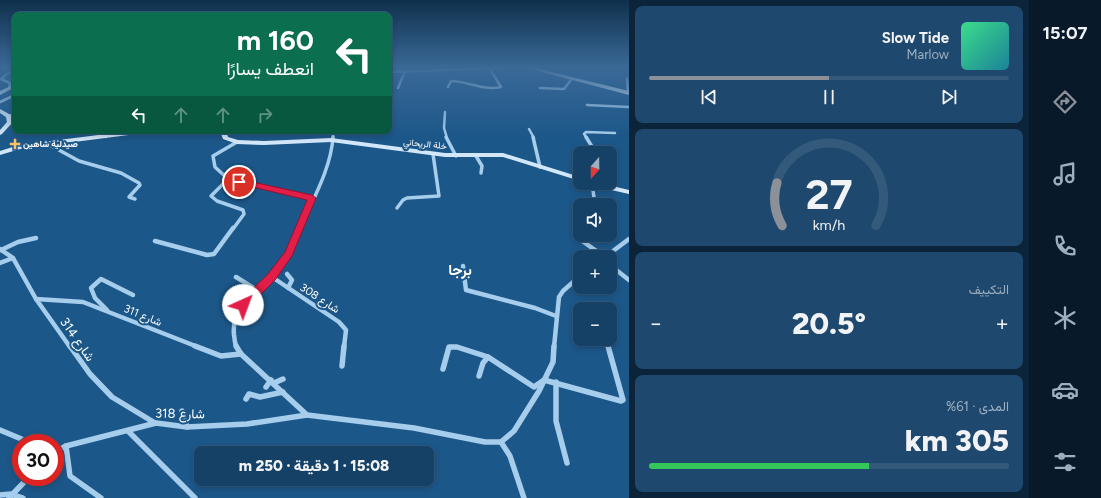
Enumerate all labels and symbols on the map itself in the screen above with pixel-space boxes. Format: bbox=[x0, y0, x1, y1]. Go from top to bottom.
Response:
street label: خلة الريحاني bbox=[403, 136, 447, 153]
place label: صيدلية شاهين bbox=[23, 138, 78, 150]
marker: صيدلية شاهين bbox=[10, 139, 20, 149]
north arrow bbox=[573, 146, 617, 190]
pin bbox=[222, 165, 256, 199]
district label: برجا bbox=[448, 261, 472, 279]
street label: شارع 308 bbox=[297, 281, 342, 317]
position arrow bbox=[222, 284, 264, 326]
street label: شارع 311 bbox=[121, 302, 164, 330]
street label: شارع 314 bbox=[56, 315, 98, 365]
street label: شارع 318 bbox=[155, 406, 205, 423]
speed limit sign: 30 bbox=[12, 434, 64, 486]

